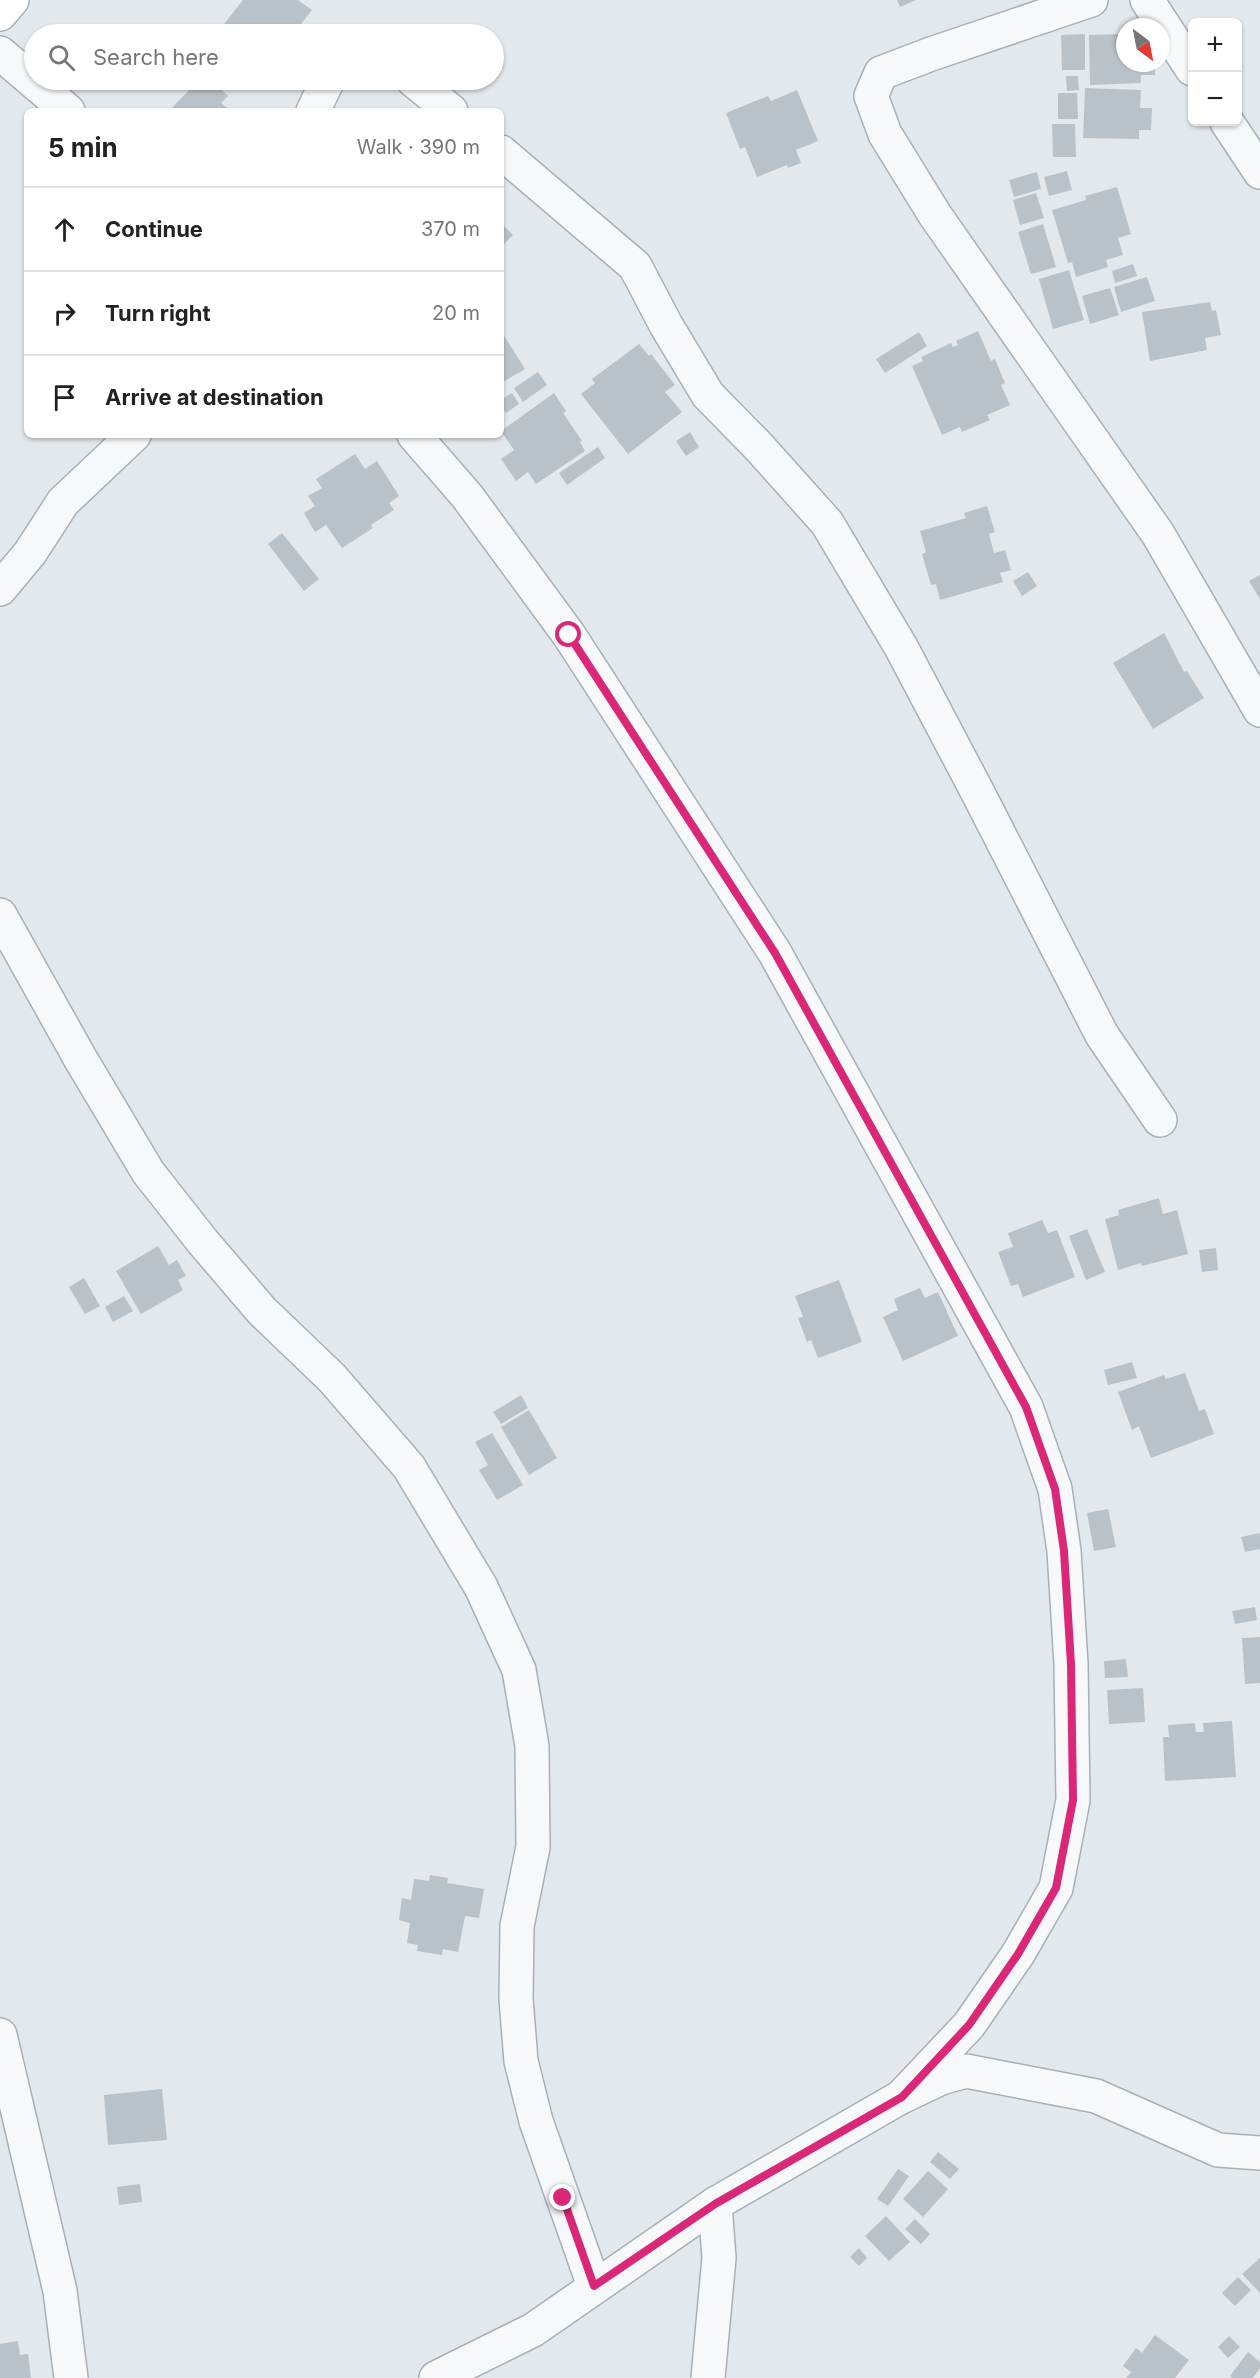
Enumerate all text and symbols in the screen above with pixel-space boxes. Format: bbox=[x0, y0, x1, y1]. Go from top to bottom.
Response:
north arrow bbox=[1116, 18, 1170, 72]
map controls bbox=[1188, 18, 1242, 126]
button: + bbox=[1188, 18, 1242, 72]
search box bbox=[24, 24, 504, 90]
icon: search bbox=[45, 41, 78, 74]
text: Search here bbox=[93, 44, 219, 70]
button: − bbox=[1188, 72, 1242, 126]
text: 5 min bbox=[48, 132, 118, 163]
text: Walk · 390 m bbox=[357, 135, 480, 159]
icon: ahead bbox=[48, 213, 81, 246]
text: Continue bbox=[105, 216, 203, 242]
text: 370 m bbox=[421, 217, 480, 241]
icon: right bbox=[48, 297, 81, 330]
text: Turn right bbox=[105, 300, 211, 326]
text: 20 m bbox=[432, 301, 480, 325]
icon: arrive bbox=[48, 381, 81, 414]
text: Arrive at destination bbox=[105, 384, 324, 410]
route start bbox=[555, 621, 581, 647]
route end bbox=[549, 2184, 575, 2210]

